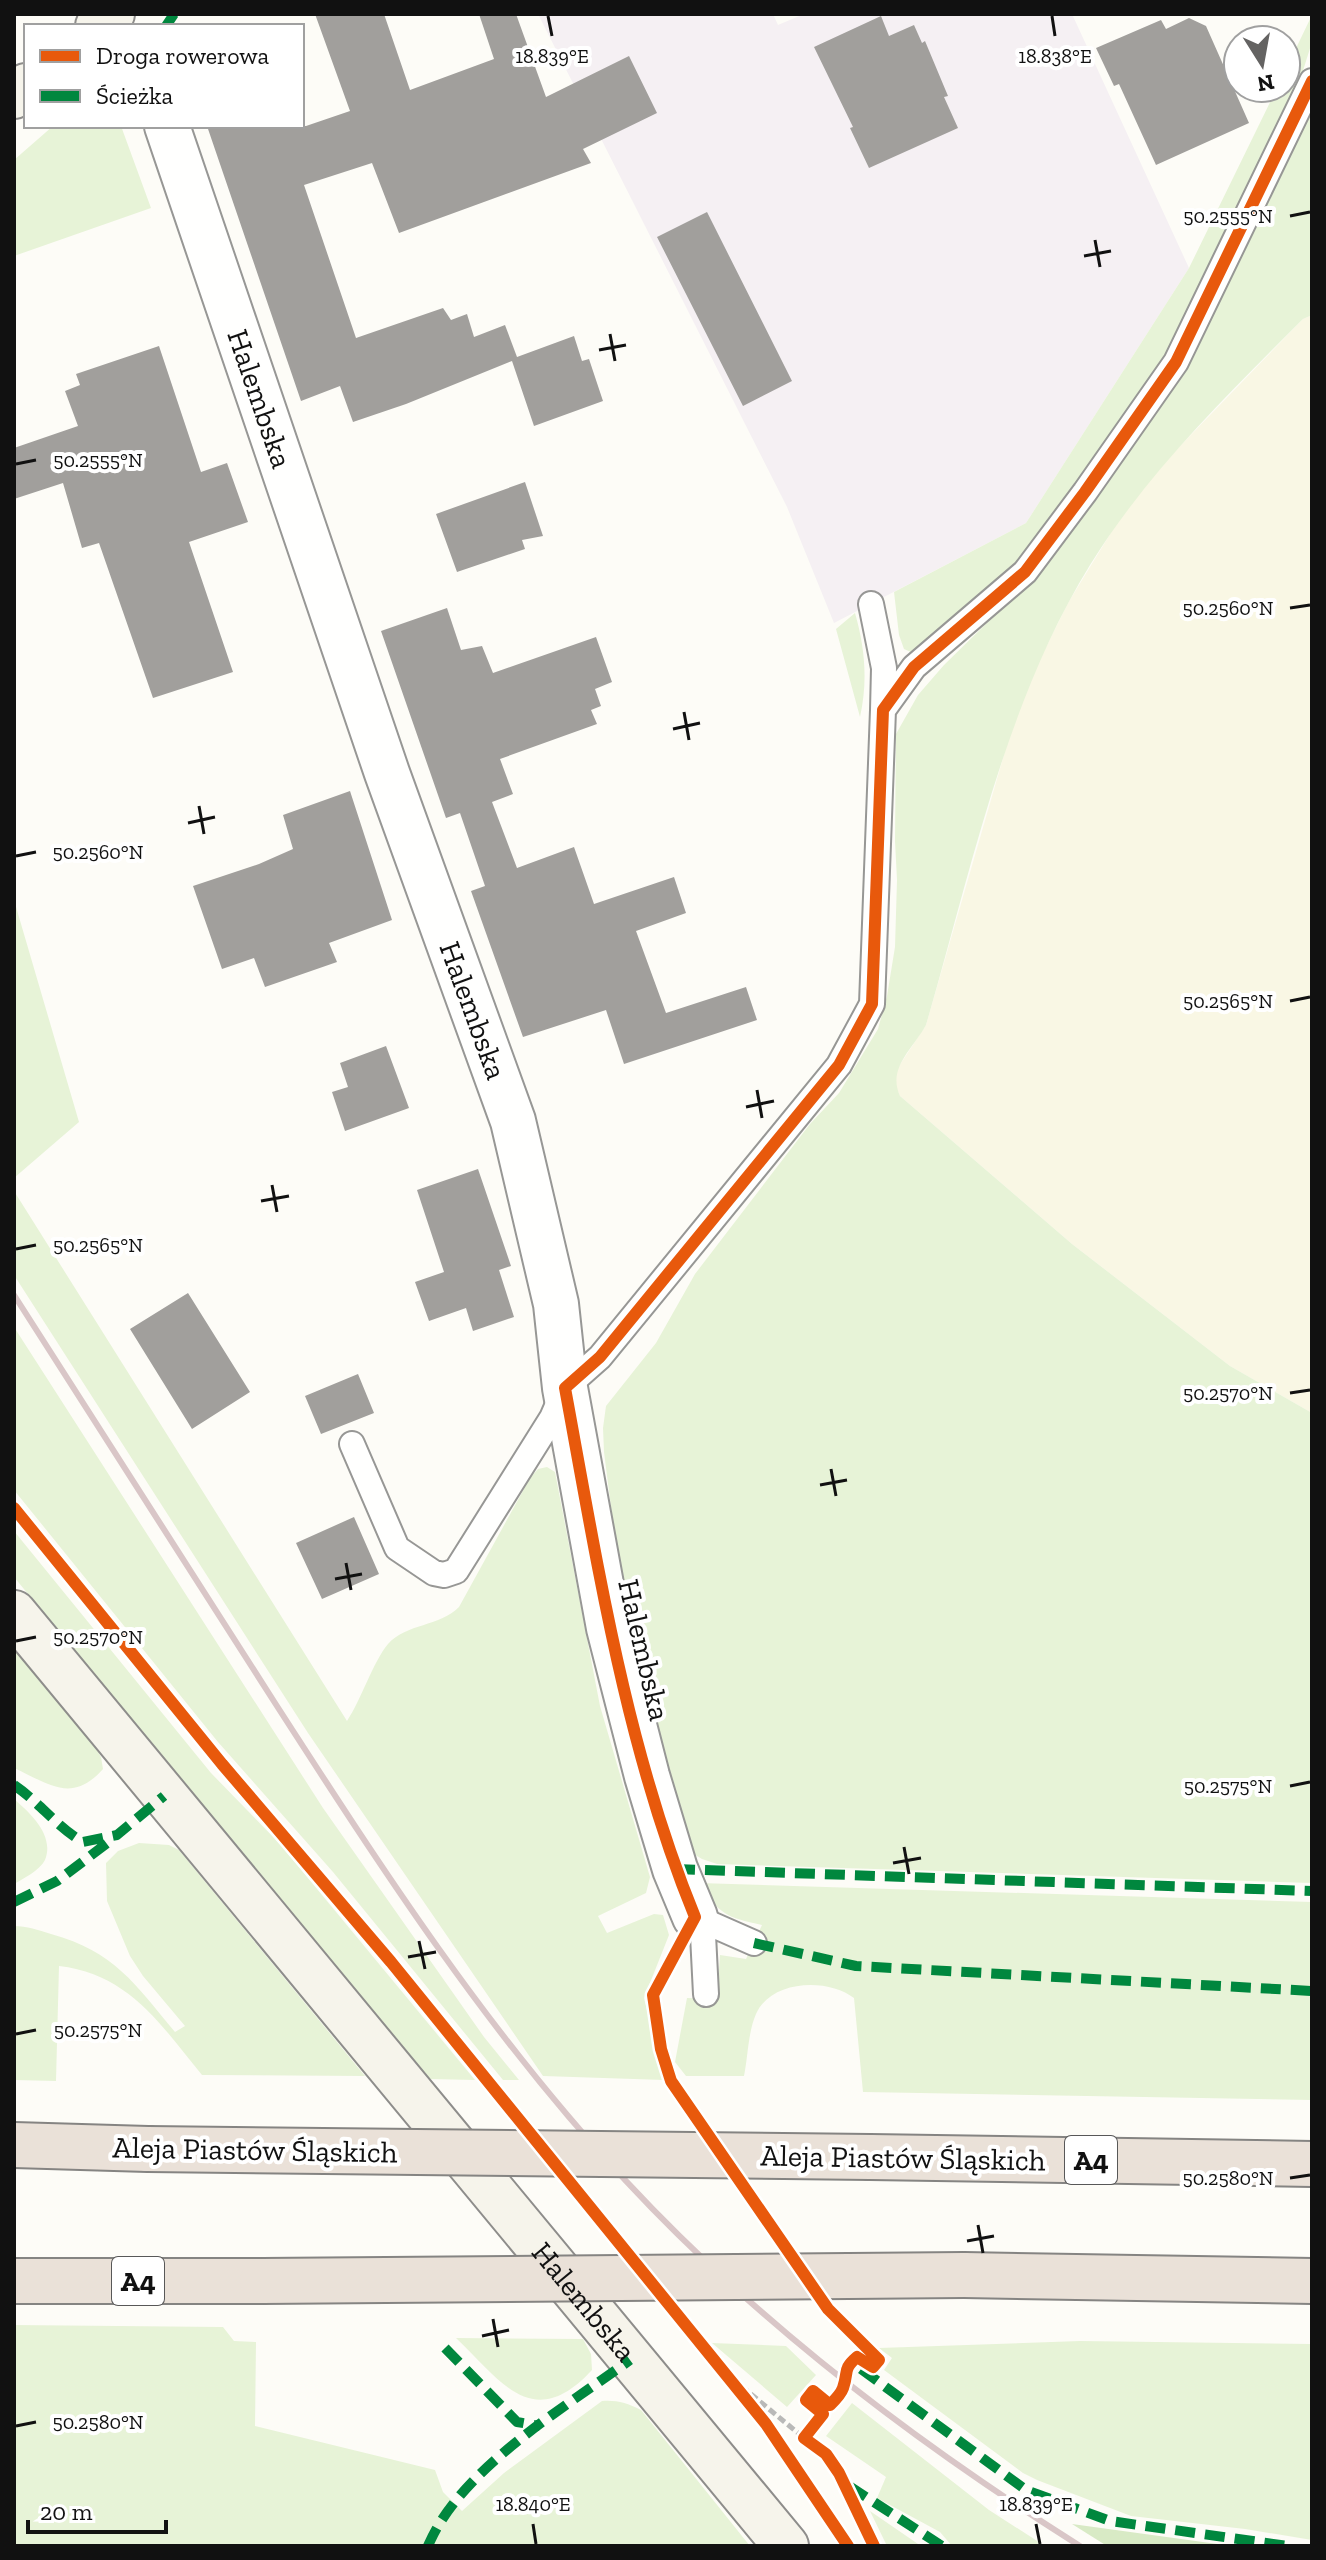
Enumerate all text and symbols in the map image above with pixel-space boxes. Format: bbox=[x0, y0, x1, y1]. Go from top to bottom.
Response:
legend bbox=[24, 24, 304, 128]
north arrow bbox=[1222, 24, 1302, 104]
text: Droga rowerowa bbox=[96, 41, 270, 70]
text: 18.839°E bbox=[515, 44, 589, 68]
text: 18.838°E bbox=[1018, 44, 1092, 68]
text: N bbox=[1255, 68, 1277, 98]
text: Ścieżka bbox=[96, 81, 173, 110]
text: 50.2555°N bbox=[1183, 204, 1273, 228]
street label: Halembska bbox=[219, 325, 300, 473]
text: 50.2555°N bbox=[53, 448, 143, 472]
text: 50.2560°N bbox=[1182, 596, 1274, 620]
text: 50.2560°N bbox=[52, 840, 144, 864]
street label: Halembska bbox=[432, 937, 514, 1084]
text: 50.2565°N bbox=[1183, 989, 1273, 1013]
text: 50.2565°N bbox=[53, 1233, 143, 1257]
text: 50.2570°N bbox=[1183, 1381, 1273, 1405]
street label: Halembska bbox=[610, 1576, 678, 1724]
text: 50.2570°N bbox=[53, 1625, 143, 1649]
text: 50.2575°N bbox=[1184, 1774, 1273, 1798]
text: 50.2575°N bbox=[54, 2018, 143, 2042]
street label: Aleja Piastów Śląskich bbox=[112, 2130, 398, 2170]
road number: A4 bbox=[1065, 2136, 1117, 2184]
street label: Aleja Piastów Śląskich bbox=[760, 2138, 1046, 2178]
text: 50.2580°N bbox=[1182, 2166, 1274, 2190]
street label: Halembska bbox=[524, 2235, 644, 2369]
road number: A4 bbox=[112, 2257, 164, 2305]
text: 50.2580°N bbox=[52, 2410, 144, 2434]
scale bar bbox=[28, 2484, 166, 2534]
text: 18.840°E bbox=[495, 2492, 571, 2516]
text: 18.839°E bbox=[999, 2492, 1073, 2516]
text: 20 m bbox=[40, 2497, 93, 2526]

